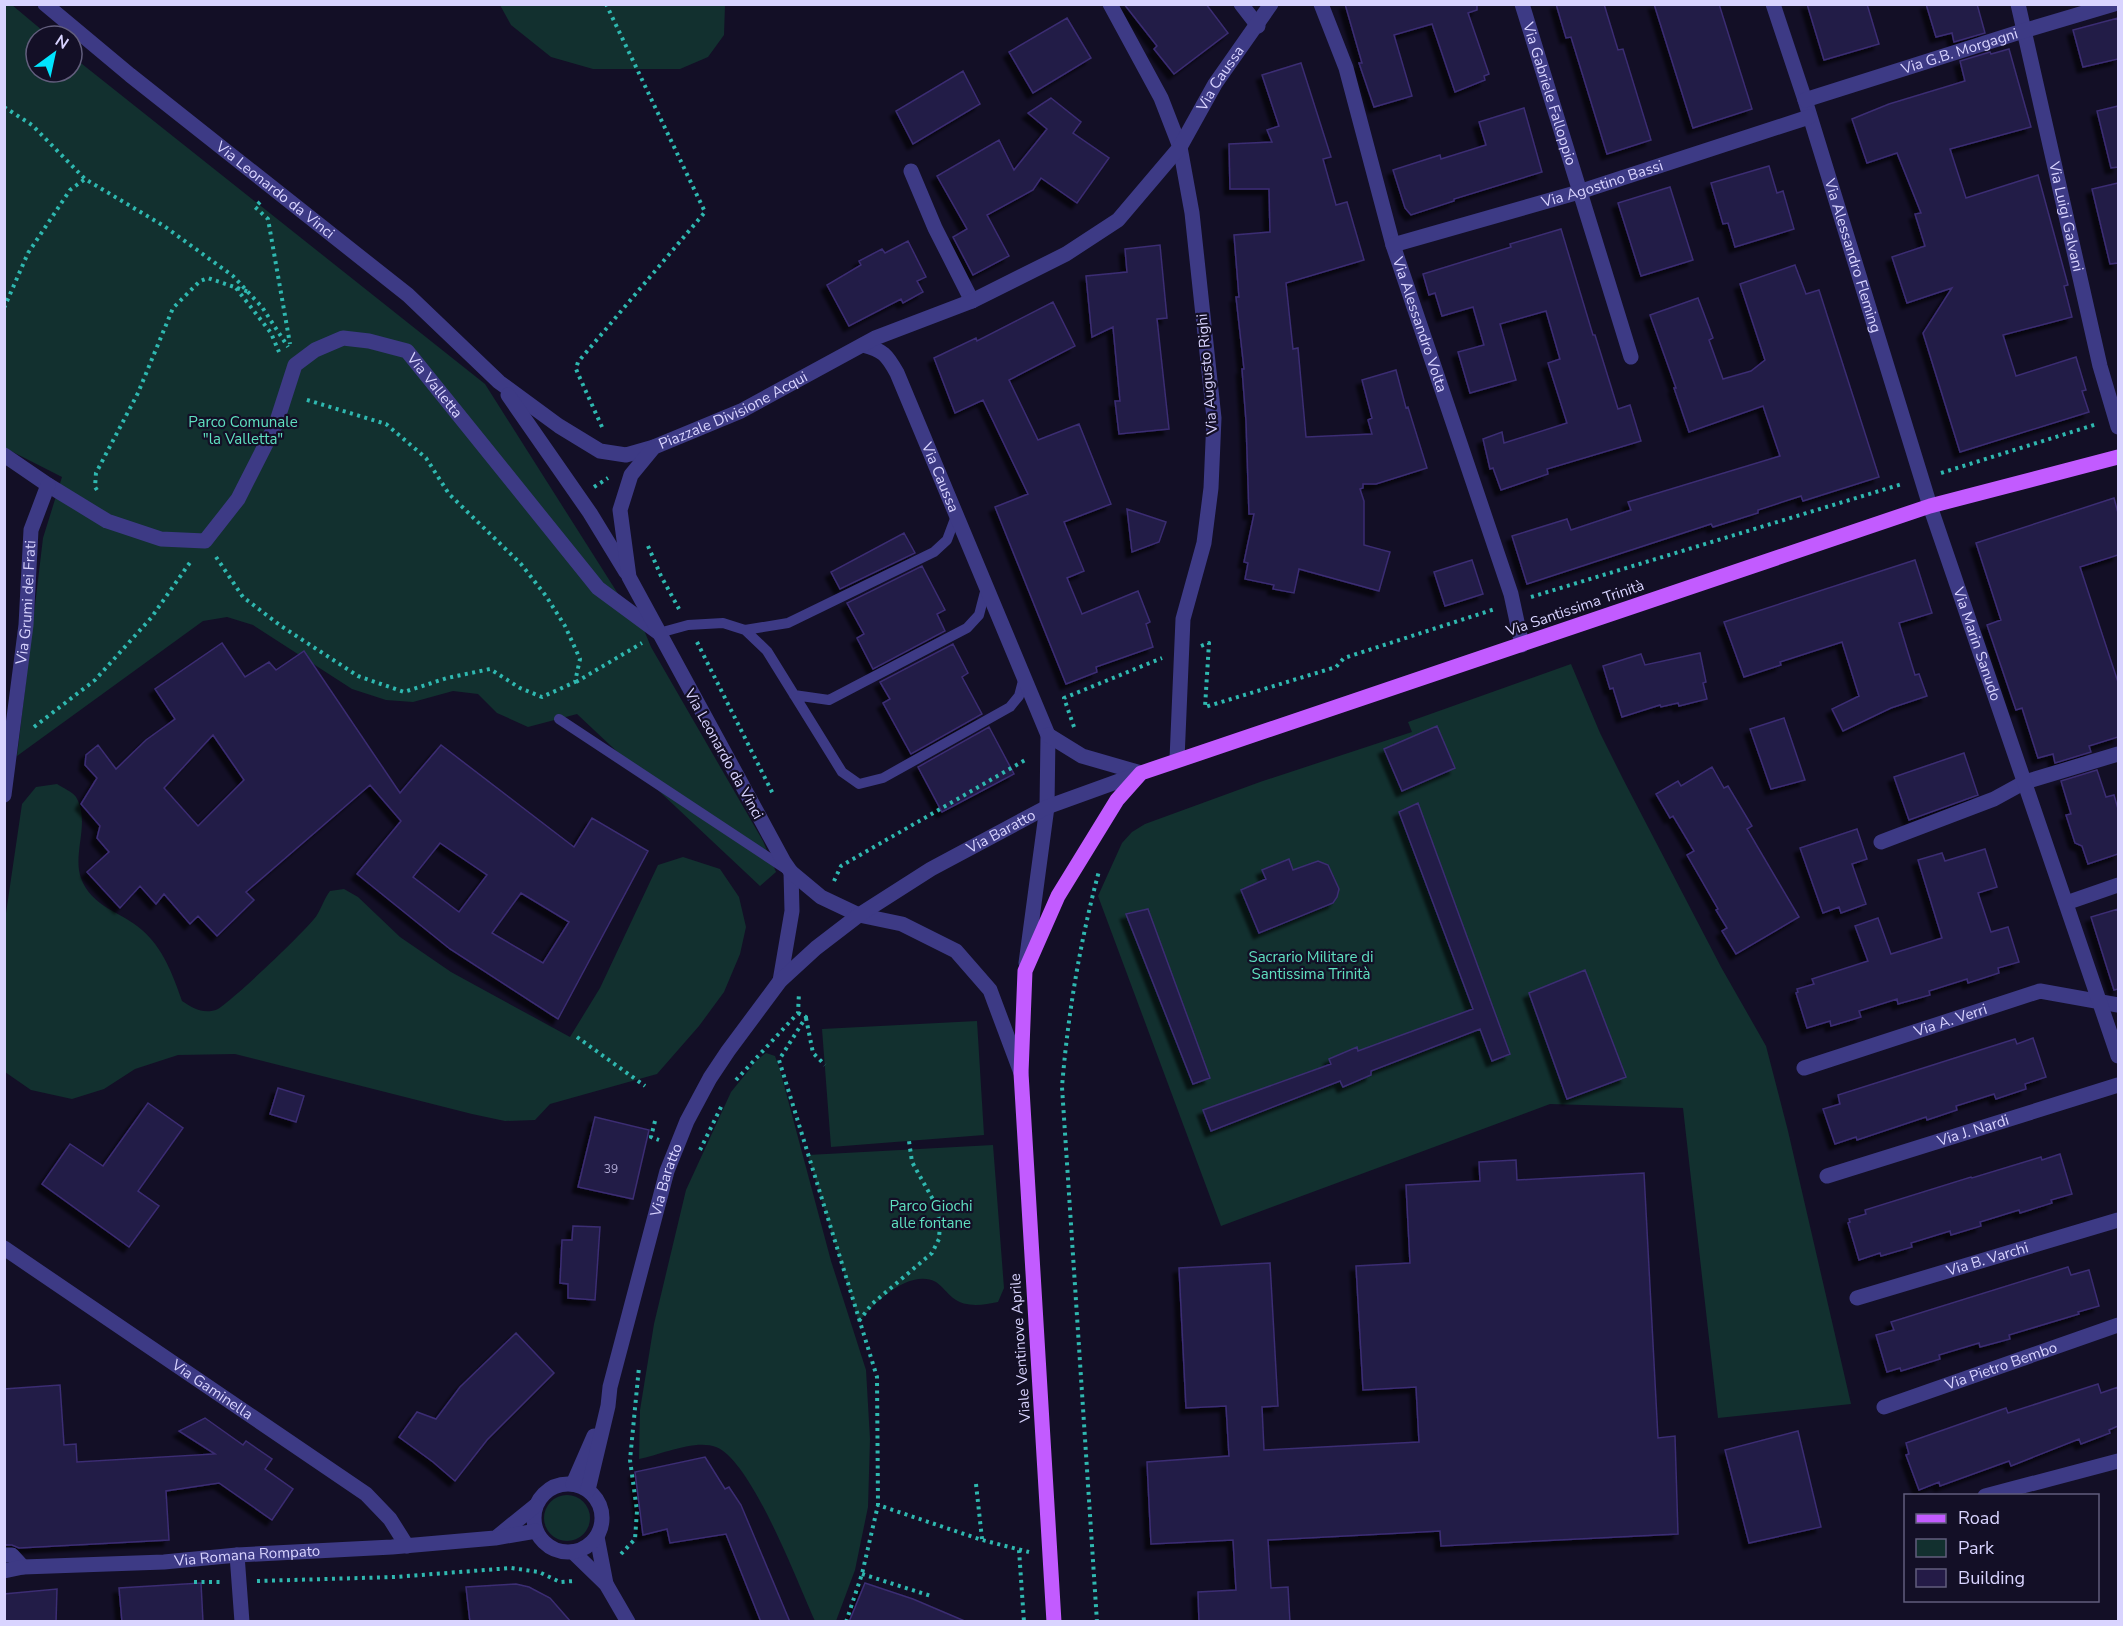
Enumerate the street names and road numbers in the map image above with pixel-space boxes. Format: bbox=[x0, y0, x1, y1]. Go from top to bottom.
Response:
street label: Via Gabriele Falloppio bbox=[1518, 19, 1581, 168]
street label: Via G.B. Morgagni bbox=[1898, 23, 2020, 79]
street label: Via Caussa bbox=[1191, 42, 1249, 116]
street label: Via Leonardo da Vinci bbox=[211, 136, 339, 243]
street label: Via Agostino Bassi bbox=[1538, 155, 1666, 212]
street label: Via Luigi Galvani bbox=[2044, 159, 2088, 274]
street label: Via Alessandro Fleming bbox=[1819, 175, 1886, 335]
street label: Via Alessandro Volta bbox=[1388, 254, 1452, 395]
street label: Via Augusto Righi bbox=[1192, 313, 1222, 436]
street label: Via Valletta bbox=[402, 348, 467, 422]
street label: Piazzale Divisione Acqui bbox=[656, 367, 811, 454]
street label: Via Caussa bbox=[917, 438, 964, 515]
street label: Via Grumi dei Frati bbox=[11, 540, 40, 667]
street label: Via Santissima Trinità bbox=[1502, 575, 1647, 641]
street label: Via Marin Sanudo bbox=[1948, 584, 2006, 704]
street label: Via Leonardo da Vinci bbox=[679, 684, 768, 823]
street label: Via Baratto bbox=[962, 805, 1039, 859]
street label: Via A. Verri bbox=[1910, 999, 1990, 1042]
street label: Via J. Nardi bbox=[1934, 1110, 2011, 1151]
street label: Via Baratto bbox=[645, 1140, 687, 1220]
street label: Via B. Varchi bbox=[1943, 1237, 2031, 1281]
street label: Viale Ventinove Aprile bbox=[1005, 1273, 1035, 1424]
street label: Via Pietro Bembo bbox=[1941, 1337, 2060, 1395]
street label: Via Gaminella bbox=[167, 1354, 257, 1424]
street label: Via Romana Rompato bbox=[172, 1541, 321, 1571]

